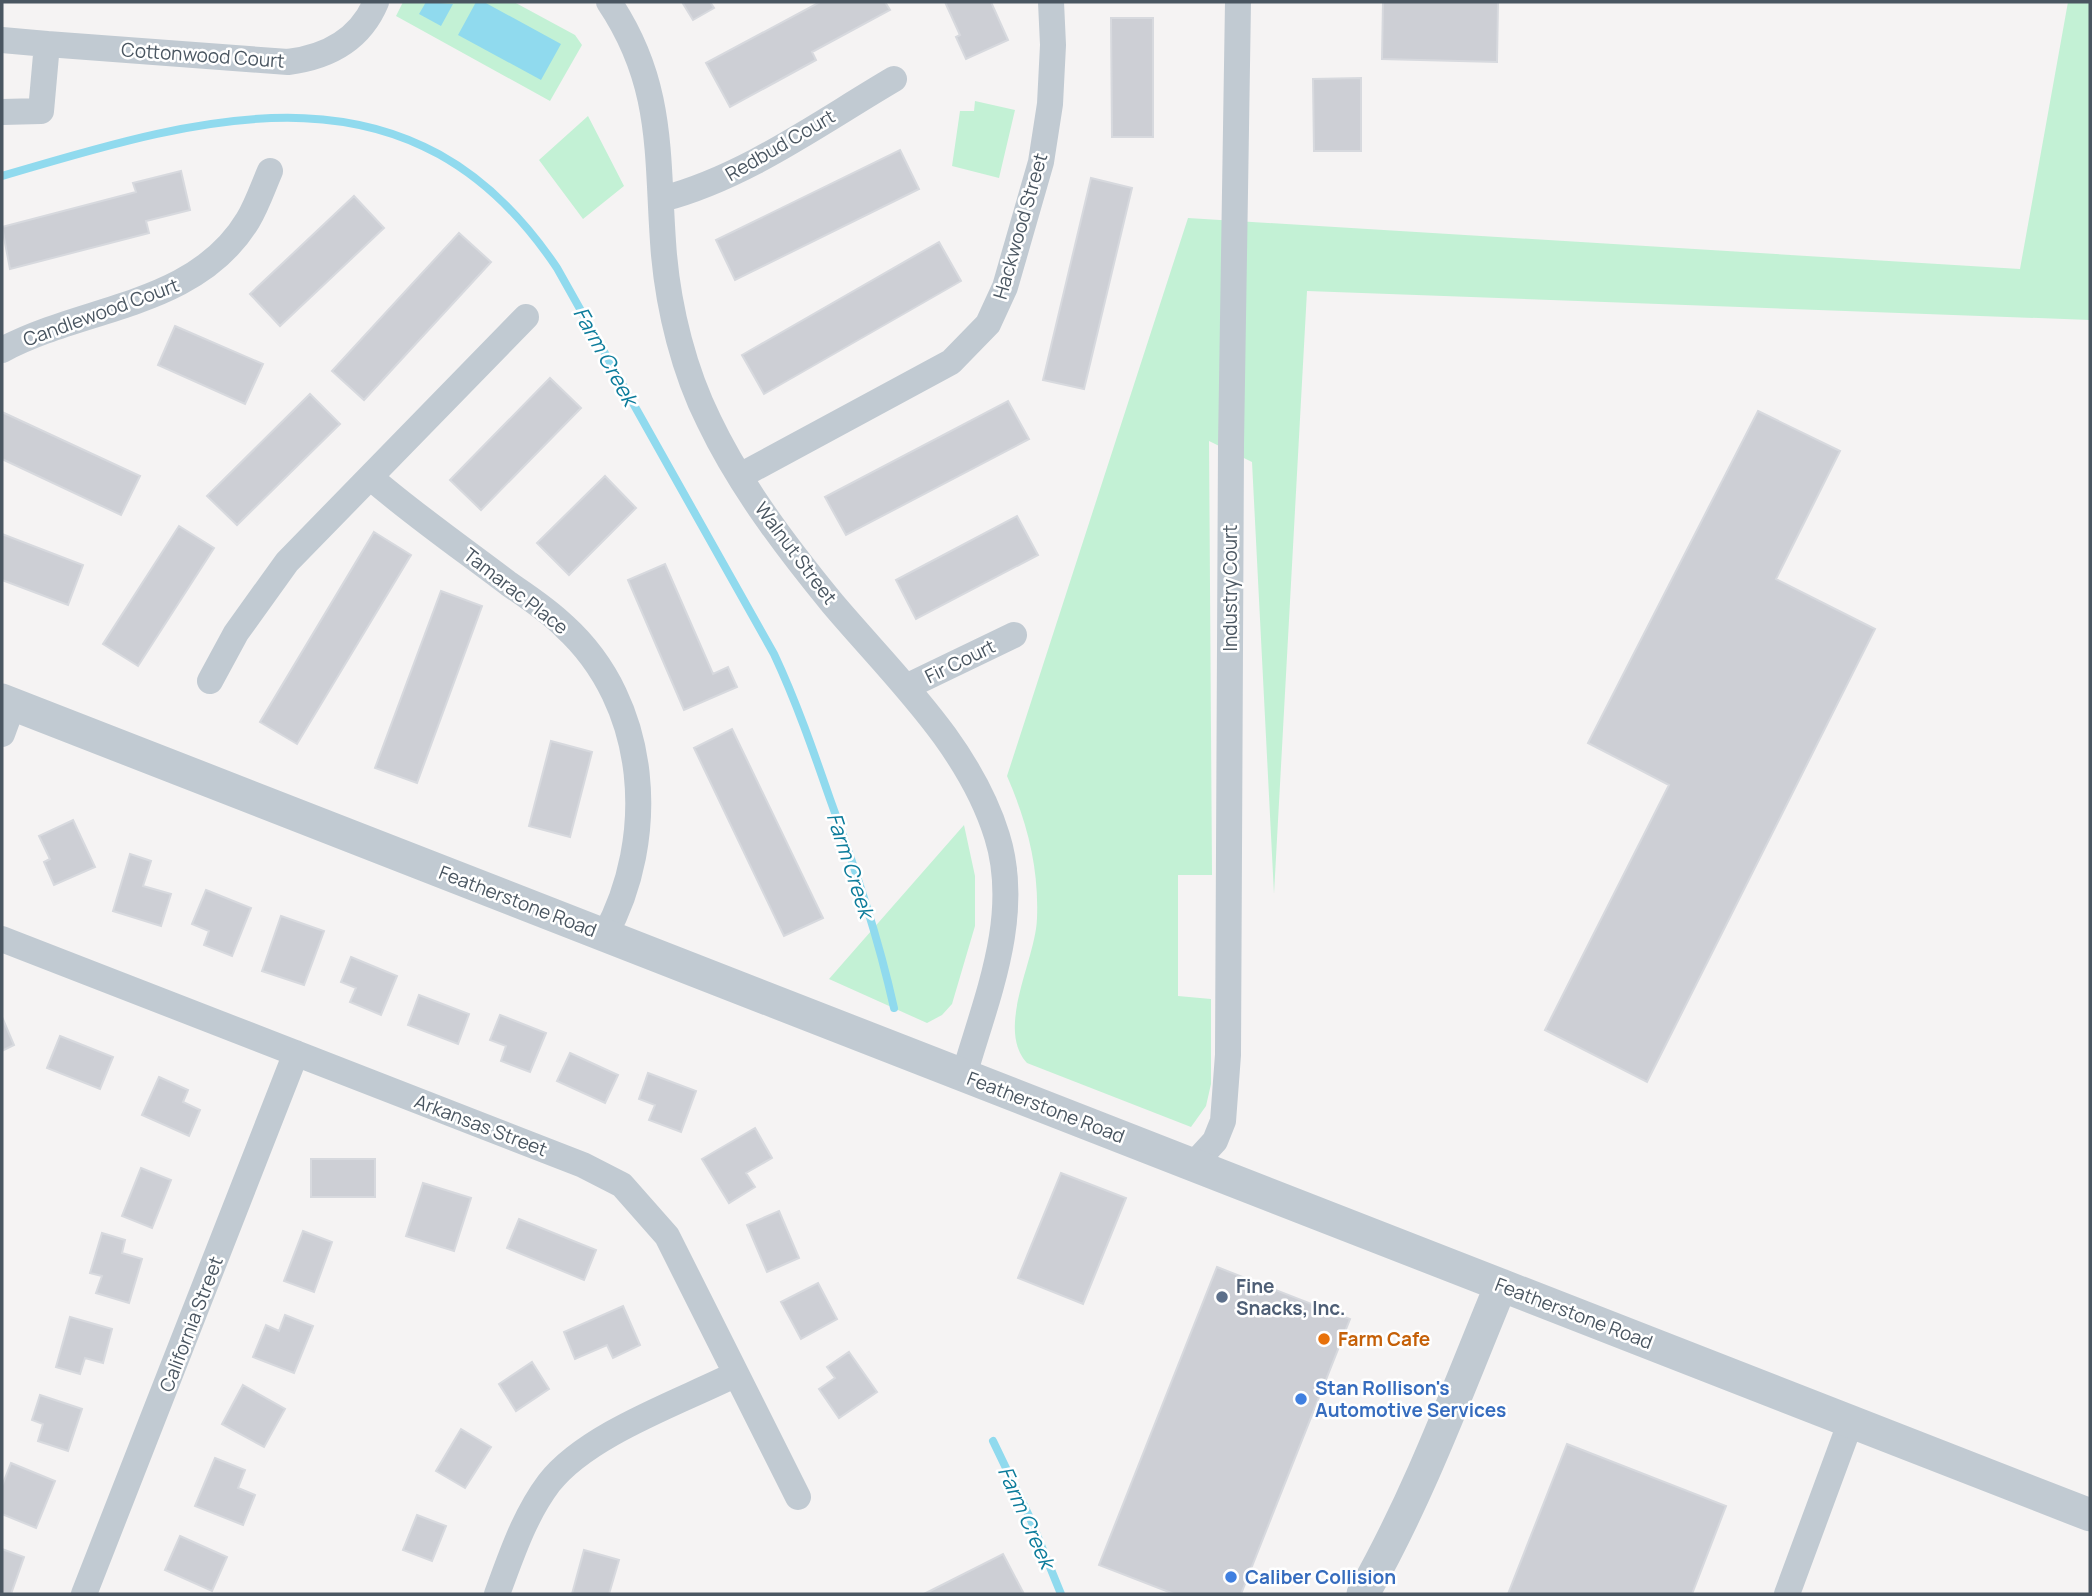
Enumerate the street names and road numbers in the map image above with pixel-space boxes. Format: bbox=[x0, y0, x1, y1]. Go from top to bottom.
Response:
street label: Cottonwood Court bbox=[120, 36, 286, 74]
street label: Redbud Court bbox=[720, 103, 840, 187]
street label: Hackwood Street bbox=[987, 150, 1053, 302]
street label: Candlewood Court bbox=[19, 272, 183, 352]
street label: Walnut Street bbox=[749, 497, 843, 609]
street label: Industry Court bbox=[1217, 525, 1243, 651]
street label: Tamarac Place bbox=[458, 542, 574, 640]
street label: Fir Court bbox=[920, 633, 1000, 689]
street label: Featherstone Road bbox=[435, 859, 601, 943]
street label: Featherstone Road bbox=[963, 1065, 1129, 1149]
street label: Arkansas Street bbox=[411, 1088, 551, 1162]
street label: California Street bbox=[153, 1252, 229, 1396]
street label: Featherstone Road bbox=[1491, 1271, 1657, 1355]

